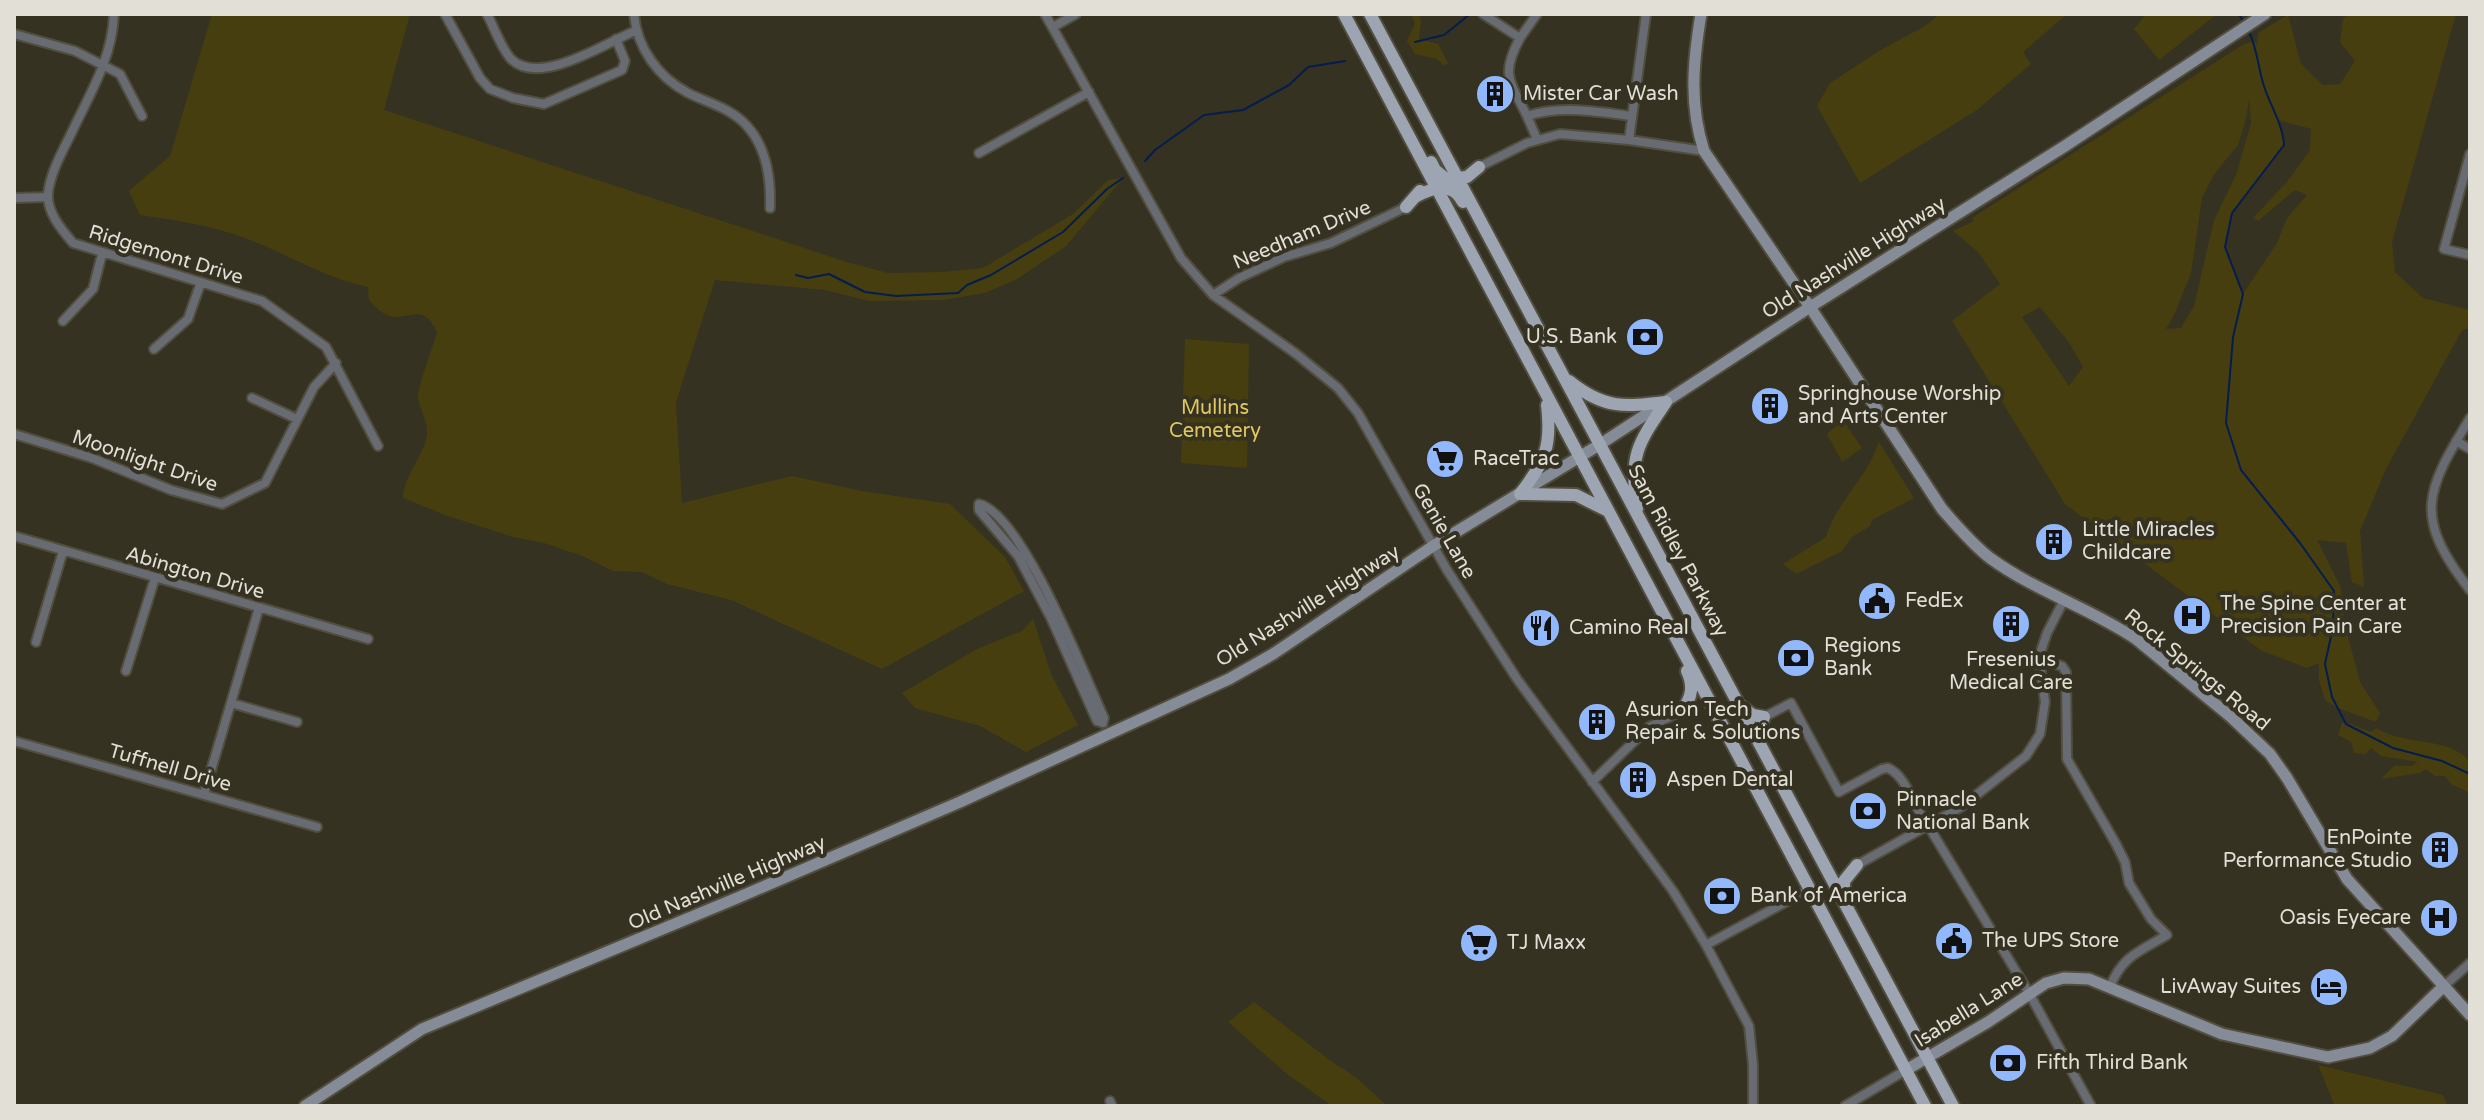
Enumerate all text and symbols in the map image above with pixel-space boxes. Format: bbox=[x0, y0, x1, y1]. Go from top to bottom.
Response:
building icon: Mister Car Wash bbox=[1474, 73, 1516, 115]
place label: Mister Car Wash bbox=[1523, 82, 1679, 106]
street label: Old Nashville Highway bbox=[1758, 192, 1950, 324]
street label: Needham Drive bbox=[1230, 195, 1374, 275]
street label: Ridgemont Drive bbox=[86, 220, 246, 290]
bank icon: U.S. Bank bbox=[1624, 316, 1666, 358]
place label: U.S. Bank bbox=[1526, 325, 1617, 349]
place label: Springhouse Worship and Arts Center bbox=[1798, 382, 2001, 429]
building icon: Springhouse Worship and Arts Center bbox=[1749, 385, 1791, 427]
park label: Mullins Cemetery bbox=[1169, 396, 1261, 443]
street label: Moonlight Drive bbox=[69, 425, 221, 497]
supermarket icon: RaceTrac bbox=[1424, 438, 1466, 480]
place label: RaceTrac bbox=[1473, 447, 1559, 471]
street label: Sam Ridley Parkway bbox=[1622, 461, 1734, 641]
street label: Genie Lane bbox=[1407, 479, 1481, 583]
place label: Little Miracles Childcare bbox=[2082, 518, 2215, 565]
building icon: Little Miracles Childcare bbox=[2033, 521, 2075, 563]
street label: Old Nashville Highway bbox=[1212, 540, 1404, 672]
street label: Abington Drive bbox=[123, 542, 267, 604]
public building icon: FedEx bbox=[1856, 580, 1898, 622]
place label: FedEx bbox=[1905, 589, 1964, 613]
place label: The Spine Center at Precision Pain Care bbox=[2220, 592, 2407, 639]
hospital icon: The Spine Center at Precision Pain Care bbox=[2171, 595, 2213, 637]
building icon: Fresenius Medical Care bbox=[1990, 603, 2032, 645]
street label: Rock Springs Road bbox=[2119, 604, 2275, 736]
restaurant icon: Camino Real bbox=[1520, 607, 1562, 649]
place label: Camino Real bbox=[1569, 616, 1689, 640]
place label: Regions Bank bbox=[1824, 634, 1901, 681]
bank icon: Regions Bank bbox=[1775, 637, 1817, 679]
place label: Fresenius Medical Care bbox=[1949, 648, 2073, 695]
place label: Asurion Tech Repair & Solutions bbox=[1625, 698, 1800, 745]
building icon: Asurion Tech Repair & Solutions bbox=[1576, 701, 1618, 743]
street label: Tuffnell Drive bbox=[106, 739, 234, 797]
building icon: Aspen Dental bbox=[1617, 759, 1659, 801]
place label: Aspen Dental bbox=[1666, 768, 1794, 792]
place label: Pinnacle National Bank bbox=[1896, 788, 2030, 835]
bank icon: Pinnacle National Bank bbox=[1847, 790, 1889, 832]
place label: EnPointe Performance Studio bbox=[2223, 826, 2412, 873]
building icon: EnPointe Performance Studio bbox=[2419, 829, 2461, 871]
street label: Old Nashville Highway bbox=[625, 830, 829, 935]
bank icon: Bank of America bbox=[1701, 875, 1743, 917]
place label: Bank of America bbox=[1750, 884, 1907, 908]
hospital icon: Oasis Eyecare bbox=[2418, 897, 2460, 939]
place label: Oasis Eyecare bbox=[2279, 906, 2411, 930]
public building icon: The UPS Store bbox=[1933, 920, 1975, 962]
supermarket icon: TJ Maxx bbox=[1458, 922, 1500, 964]
place label: The UPS Store bbox=[1982, 929, 2119, 953]
place label: TJ Maxx bbox=[1507, 931, 1586, 955]
hotel icon: LivAway Suites bbox=[2308, 966, 2350, 1008]
street label: Isabella Lane bbox=[1911, 967, 2027, 1053]
place label: LivAway Suites bbox=[2160, 975, 2301, 999]
bank icon: Fifth Third Bank bbox=[1987, 1042, 2029, 1084]
place label: Fifth Third Bank bbox=[2036, 1051, 2188, 1075]

